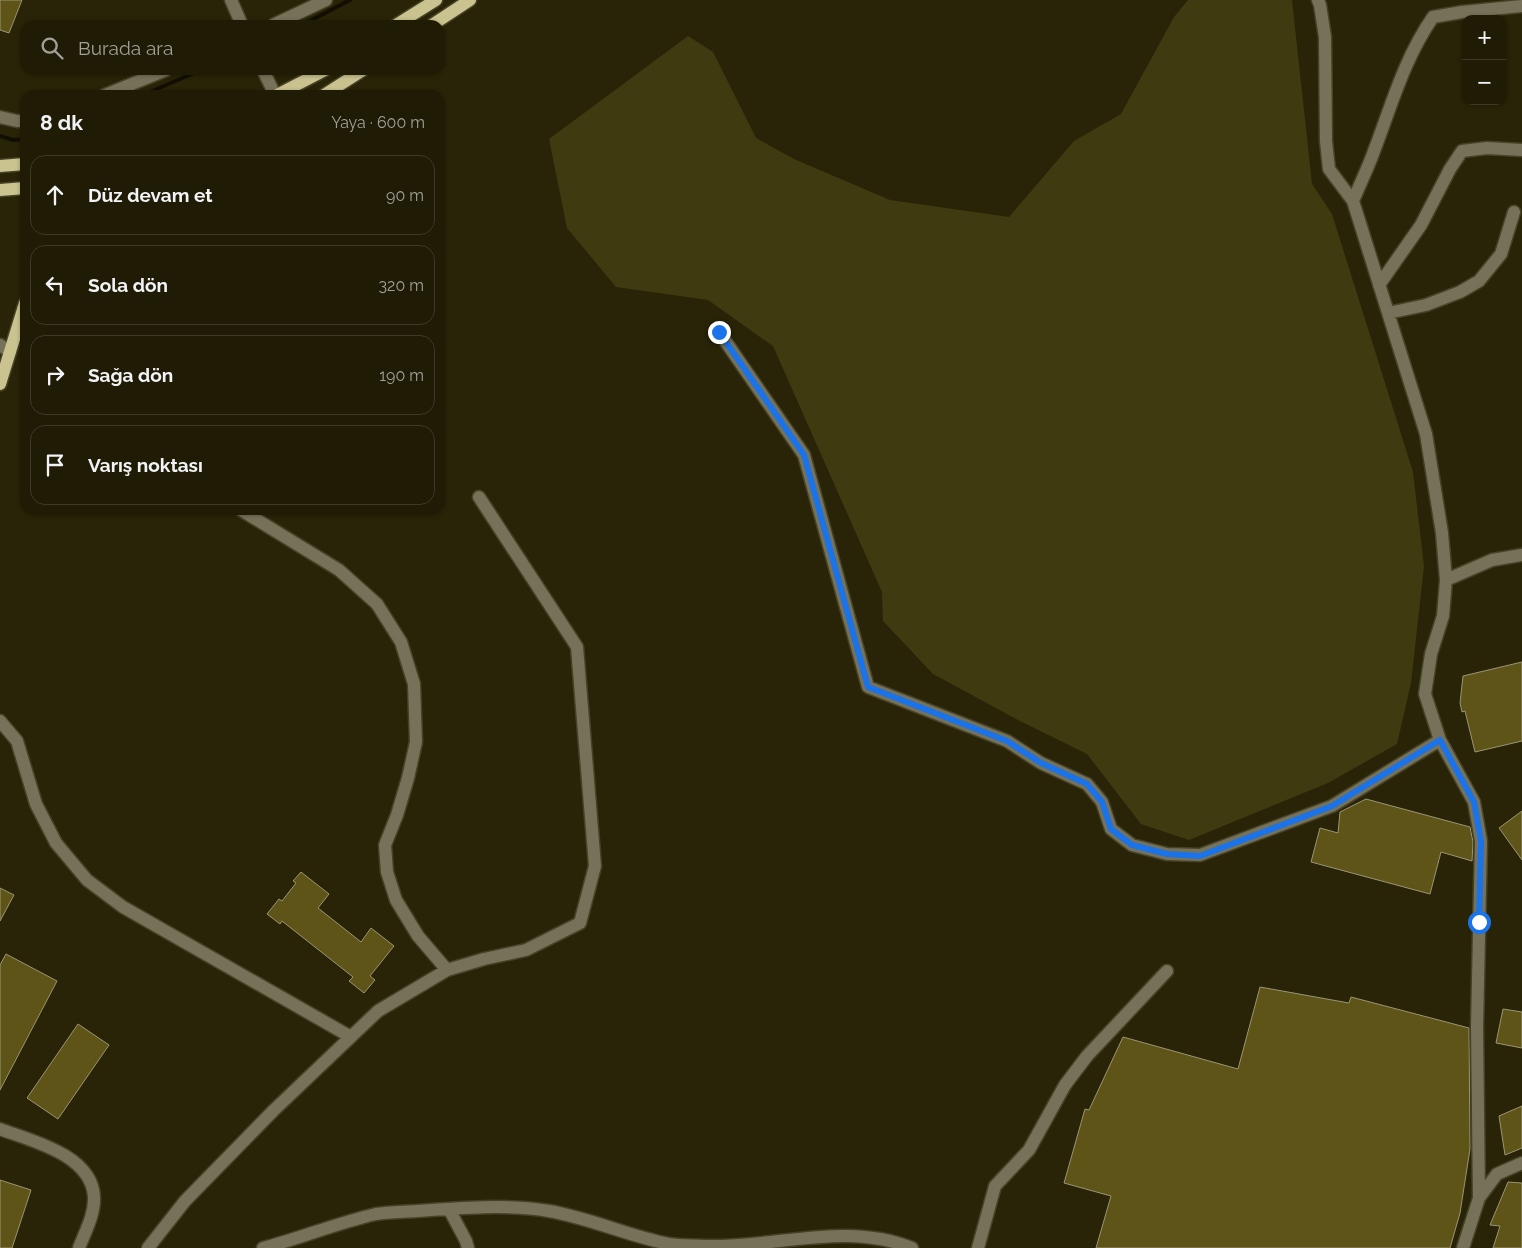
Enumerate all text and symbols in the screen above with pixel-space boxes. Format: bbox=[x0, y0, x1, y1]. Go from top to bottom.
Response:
map controls bbox=[1462, 15, 1507, 105]
button: + bbox=[1462, 15, 1507, 60]
search box bbox=[20, 20, 445, 75]
icon: search bbox=[38, 34, 66, 62]
text: Burada ara bbox=[78, 37, 173, 59]
button: − bbox=[1462, 60, 1507, 105]
text: 8 dk bbox=[40, 110, 83, 135]
text: Yaya · 600 m bbox=[331, 113, 425, 132]
icon: ahead bbox=[41, 181, 69, 209]
text: Düz devam et bbox=[88, 184, 213, 206]
text: 90 m bbox=[386, 186, 424, 205]
icon: left bbox=[41, 271, 69, 299]
text: Sola dön bbox=[88, 274, 168, 296]
text: 320 m bbox=[379, 276, 424, 295]
route end bbox=[708, 321, 731, 344]
icon: right bbox=[41, 361, 69, 389]
text: Sağa dön bbox=[88, 364, 173, 386]
text: 190 m bbox=[379, 366, 424, 385]
icon: arrive bbox=[41, 451, 69, 479]
text: Varış noktası bbox=[88, 454, 203, 476]
route start bbox=[1468, 911, 1491, 934]

